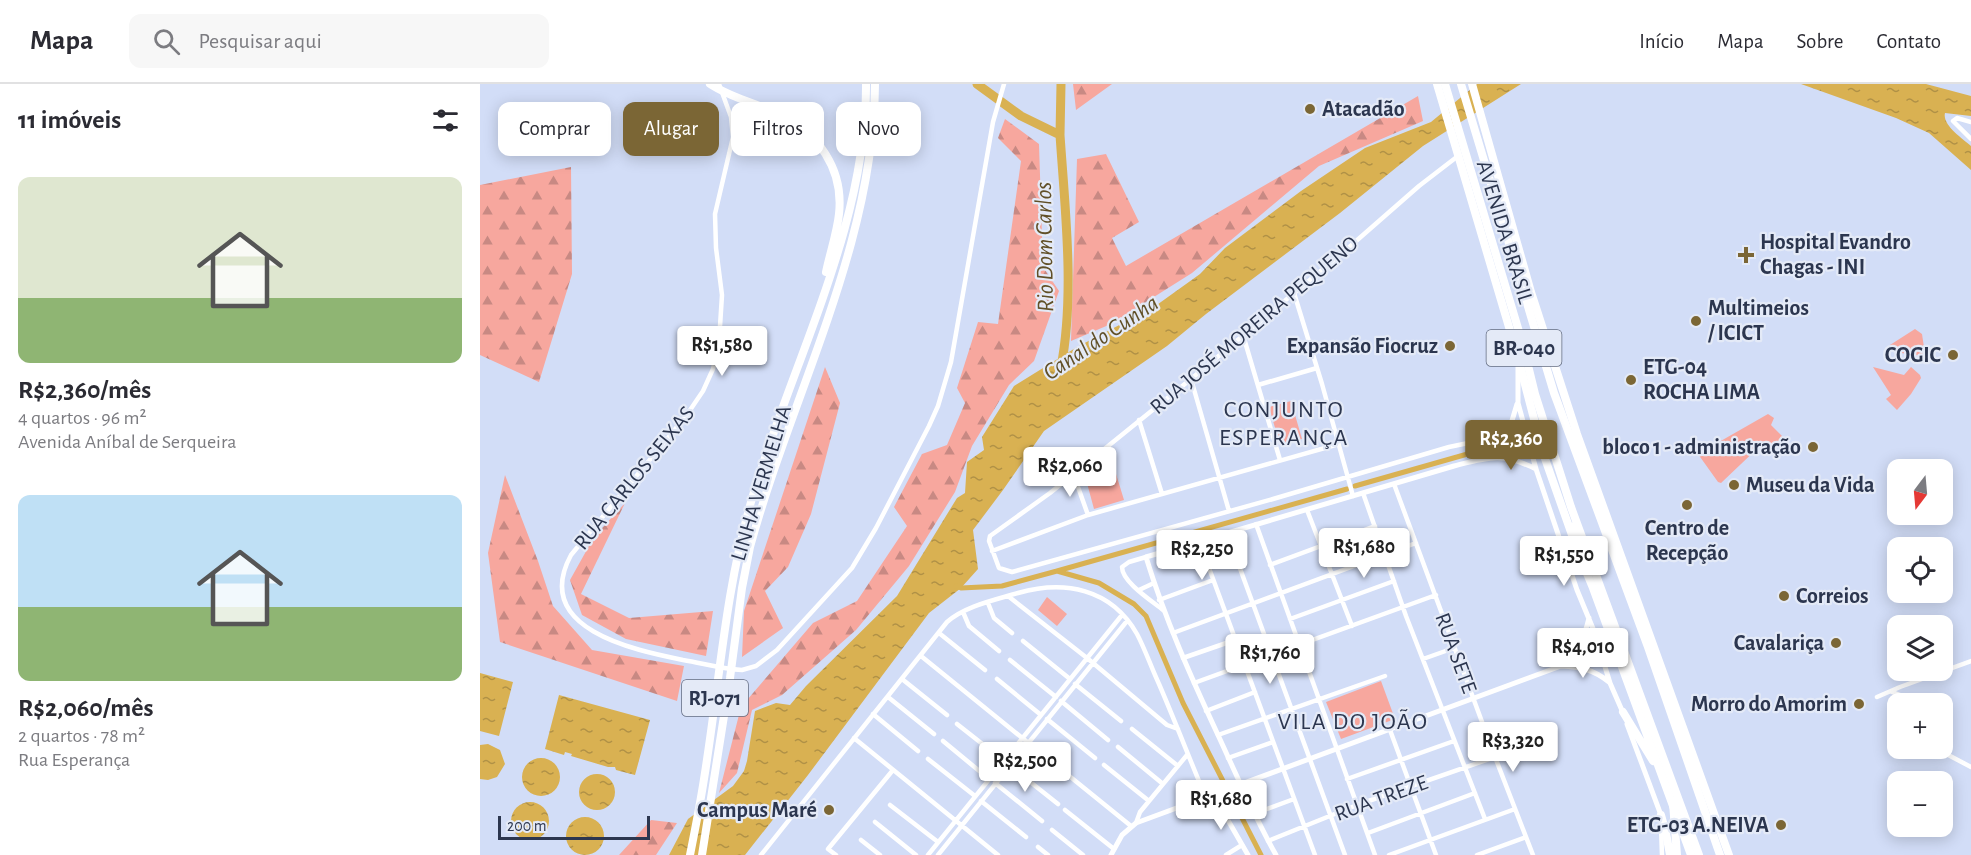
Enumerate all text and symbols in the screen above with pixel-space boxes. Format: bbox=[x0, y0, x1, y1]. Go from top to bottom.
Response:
search box bbox=[129, 14, 549, 68]
icon: search bbox=[150, 25, 183, 58]
text: Mapa bbox=[30, 27, 93, 55]
text: Pesquisar aqui bbox=[198, 30, 322, 52]
text: Início bbox=[1639, 31, 1684, 52]
text: Mapa bbox=[1717, 31, 1764, 52]
text: Sobre bbox=[1797, 31, 1843, 52]
text: Contato bbox=[1876, 31, 1941, 52]
place label: Atacadão bbox=[1322, 98, 1405, 120]
chip: Comprar bbox=[498, 102, 611, 156]
chip: Alugar bbox=[623, 102, 719, 156]
chip: Filtros bbox=[731, 102, 824, 156]
chip: Novo bbox=[836, 102, 921, 156]
marker: Atacadão bbox=[1303, 102, 1317, 116]
icon: filters bbox=[429, 104, 462, 137]
text: 11 imóveis bbox=[18, 107, 121, 133]
street label: AVENIDA BRASIL bbox=[1473, 158, 1537, 307]
water label: Rio Dom Carlos bbox=[1032, 181, 1058, 312]
icon: home bbox=[186, 216, 294, 324]
street label: RUA JOSÉ MOREIRA PEQUENO bbox=[1145, 231, 1362, 418]
place label: Hospital Evandro Chagas - INI bbox=[1760, 231, 1911, 278]
marker: Hospital Evandro Chagas - INI bbox=[1737, 246, 1755, 264]
water label: Canal do Cunha bbox=[1039, 291, 1163, 385]
place label: Multimeios / ICICT bbox=[1707, 297, 1809, 344]
marker: Multimeios / ICICT bbox=[1689, 314, 1703, 328]
pin: R$1,580 bbox=[667, 326, 777, 377]
road number: BR-040 bbox=[1486, 330, 1562, 366]
text: R$1,580 bbox=[691, 335, 753, 355]
place label: Expansão Fiocruz bbox=[1286, 335, 1438, 357]
marker: Expansão Fiocruz bbox=[1443, 339, 1457, 353]
place label: COGIC bbox=[1885, 344, 1942, 366]
marker: COGIC bbox=[1946, 348, 1960, 362]
place label: ETG-04 ROCHA LIMA bbox=[1643, 356, 1760, 403]
marker: ETG-04 ROCHA LIMA bbox=[1624, 373, 1638, 387]
text: R$2,360/mês bbox=[18, 377, 151, 403]
district label: CONJUNTO ESPERANÇA bbox=[1219, 398, 1349, 450]
street label: RUA CARLOS SEIXAS bbox=[570, 402, 698, 554]
street label: LINHA VERMELHA bbox=[727, 402, 795, 563]
text: 4 quartos · 96 m² bbox=[18, 408, 146, 428]
pin: R$2,360 bbox=[1456, 420, 1566, 471]
text: R$2,360 bbox=[1479, 429, 1543, 449]
text: Avenida Aníbal de Serqueira bbox=[18, 432, 236, 452]
place label: bloco 1 - administração bbox=[1602, 436, 1801, 458]
marker: bloco 1 - administração bbox=[1806, 440, 1820, 454]
pin: R$2,060 bbox=[1015, 447, 1125, 498]
text: R$2,060 bbox=[1037, 456, 1103, 476]
north arrow bbox=[1887, 459, 1953, 525]
map controls bbox=[1887, 459, 1953, 837]
place label: Museu da Vida bbox=[1746, 474, 1875, 496]
marker: Museu da Vida bbox=[1727, 478, 1741, 492]
marker: Centro de Recepção bbox=[1680, 498, 1694, 512]
place label: Centro de Recepção bbox=[1645, 517, 1729, 564]
pin: R$1,680 bbox=[1309, 528, 1419, 579]
pin: R$2,250 bbox=[1147, 530, 1257, 581]
icon: home bbox=[186, 534, 294, 642]
pin: R$1,550 bbox=[1509, 536, 1619, 587]
text: R$1,680 bbox=[1333, 537, 1395, 557]
button: locate bbox=[1887, 537, 1953, 603]
text: R$2,250 bbox=[1170, 539, 1234, 559]
text: R$1,550 bbox=[1534, 545, 1594, 565]
place label: Correios bbox=[1796, 585, 1869, 607]
marker: Correios bbox=[1777, 589, 1791, 603]
street label: RUA SETE bbox=[1431, 610, 1481, 697]
button: layers bbox=[1887, 615, 1953, 681]
pin: R$4,010 bbox=[1528, 628, 1638, 679]
place label: Cavalariça bbox=[1734, 632, 1824, 654]
pin: R$1,760 bbox=[1215, 634, 1325, 685]
marker: Cavalariça bbox=[1829, 636, 1843, 650]
text: R$4,010 bbox=[1551, 637, 1615, 657]
text: R$1,760 bbox=[1239, 643, 1301, 663]
road number: RJ-071 bbox=[682, 680, 748, 716]
place label: Morro do Amorim bbox=[1691, 693, 1847, 715]
button: + bbox=[1887, 693, 1953, 759]
text: R$2,060/mês bbox=[18, 695, 154, 721]
marker: Morro do Amorim bbox=[1852, 697, 1866, 711]
district label: VILA DO JOÃO bbox=[1277, 708, 1429, 734]
pin: R$3,320 bbox=[1458, 722, 1568, 773]
text: 2 quartos · 78 m² bbox=[18, 726, 145, 746]
text: R$3,320 bbox=[1482, 731, 1544, 751]
pin: R$2,500 bbox=[970, 742, 1080, 793]
text: Rua Esperança bbox=[18, 750, 130, 770]
text: R$2,500 bbox=[993, 751, 1057, 771]
street label: RUA TREZE bbox=[1332, 771, 1431, 825]
button: − bbox=[1887, 771, 1953, 837]
pin: R$1,680 bbox=[1166, 780, 1276, 831]
text: R$1,680 bbox=[1190, 789, 1252, 809]
place label: Campus Maré bbox=[697, 799, 817, 821]
marker: Campus Maré bbox=[822, 803, 836, 817]
scale bar bbox=[498, 813, 650, 840]
place label: ETG-03 A.NEIVA bbox=[1627, 814, 1769, 836]
text: 200 m bbox=[507, 818, 547, 834]
marker: ETG-03 A.NEIVA bbox=[1774, 818, 1788, 832]

